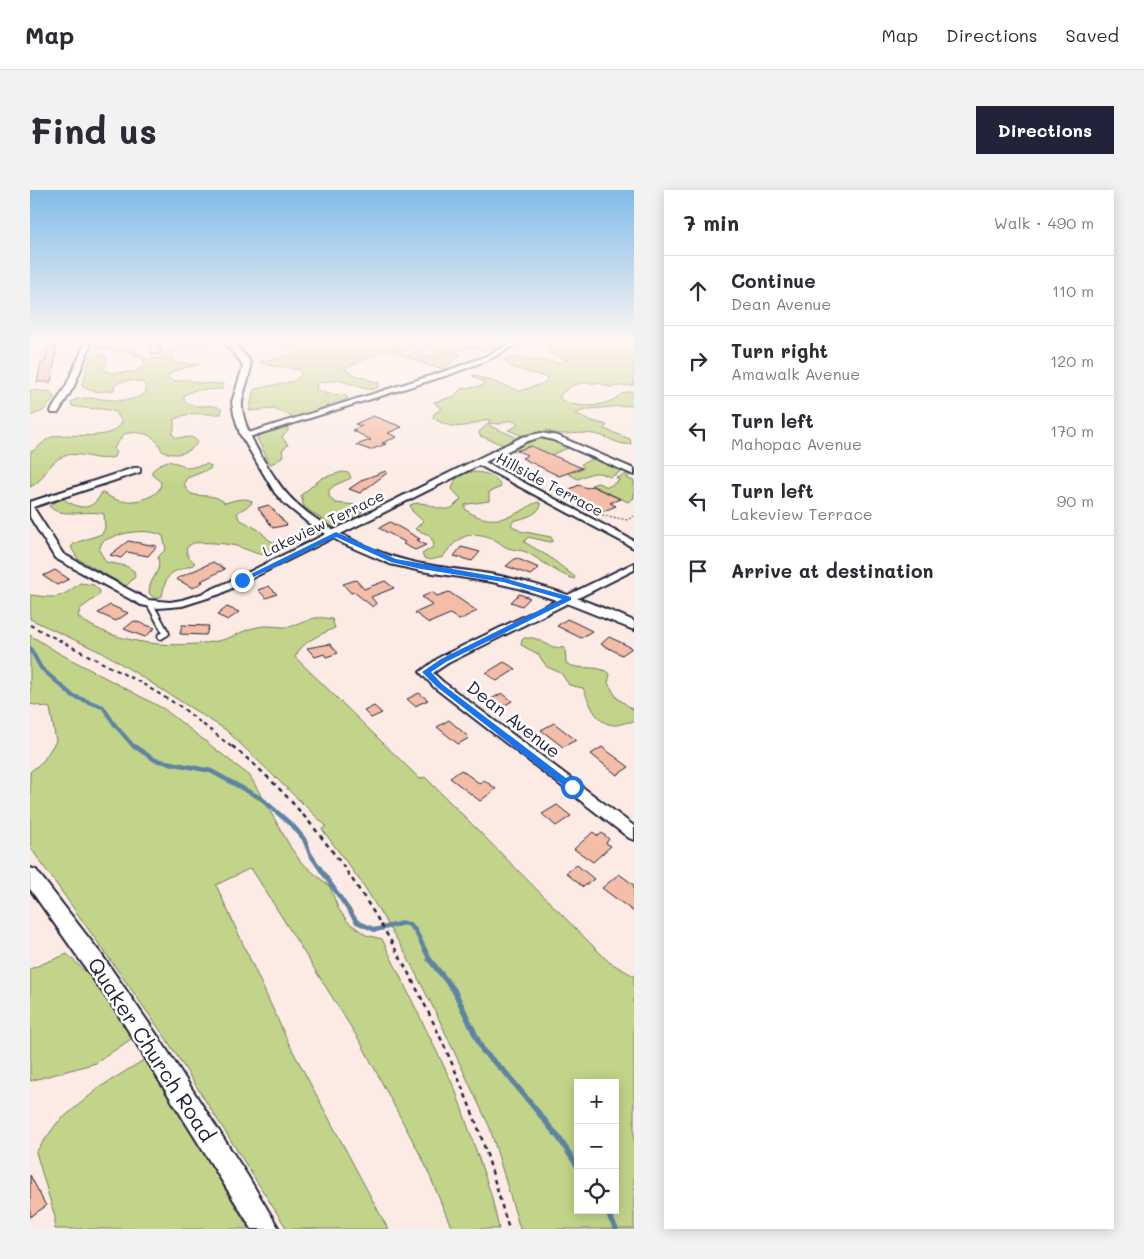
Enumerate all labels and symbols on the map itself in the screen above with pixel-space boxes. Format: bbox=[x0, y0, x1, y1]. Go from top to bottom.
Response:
street label: Hillside Terrace bbox=[493, 447, 607, 521]
street label: Lakeview Terrace bbox=[259, 485, 387, 561]
route end bbox=[231, 569, 254, 592]
street label: Dean Avenue bbox=[462, 675, 566, 763]
route start bbox=[561, 776, 584, 799]
street label: Quaker Church Road bbox=[82, 952, 222, 1146]

